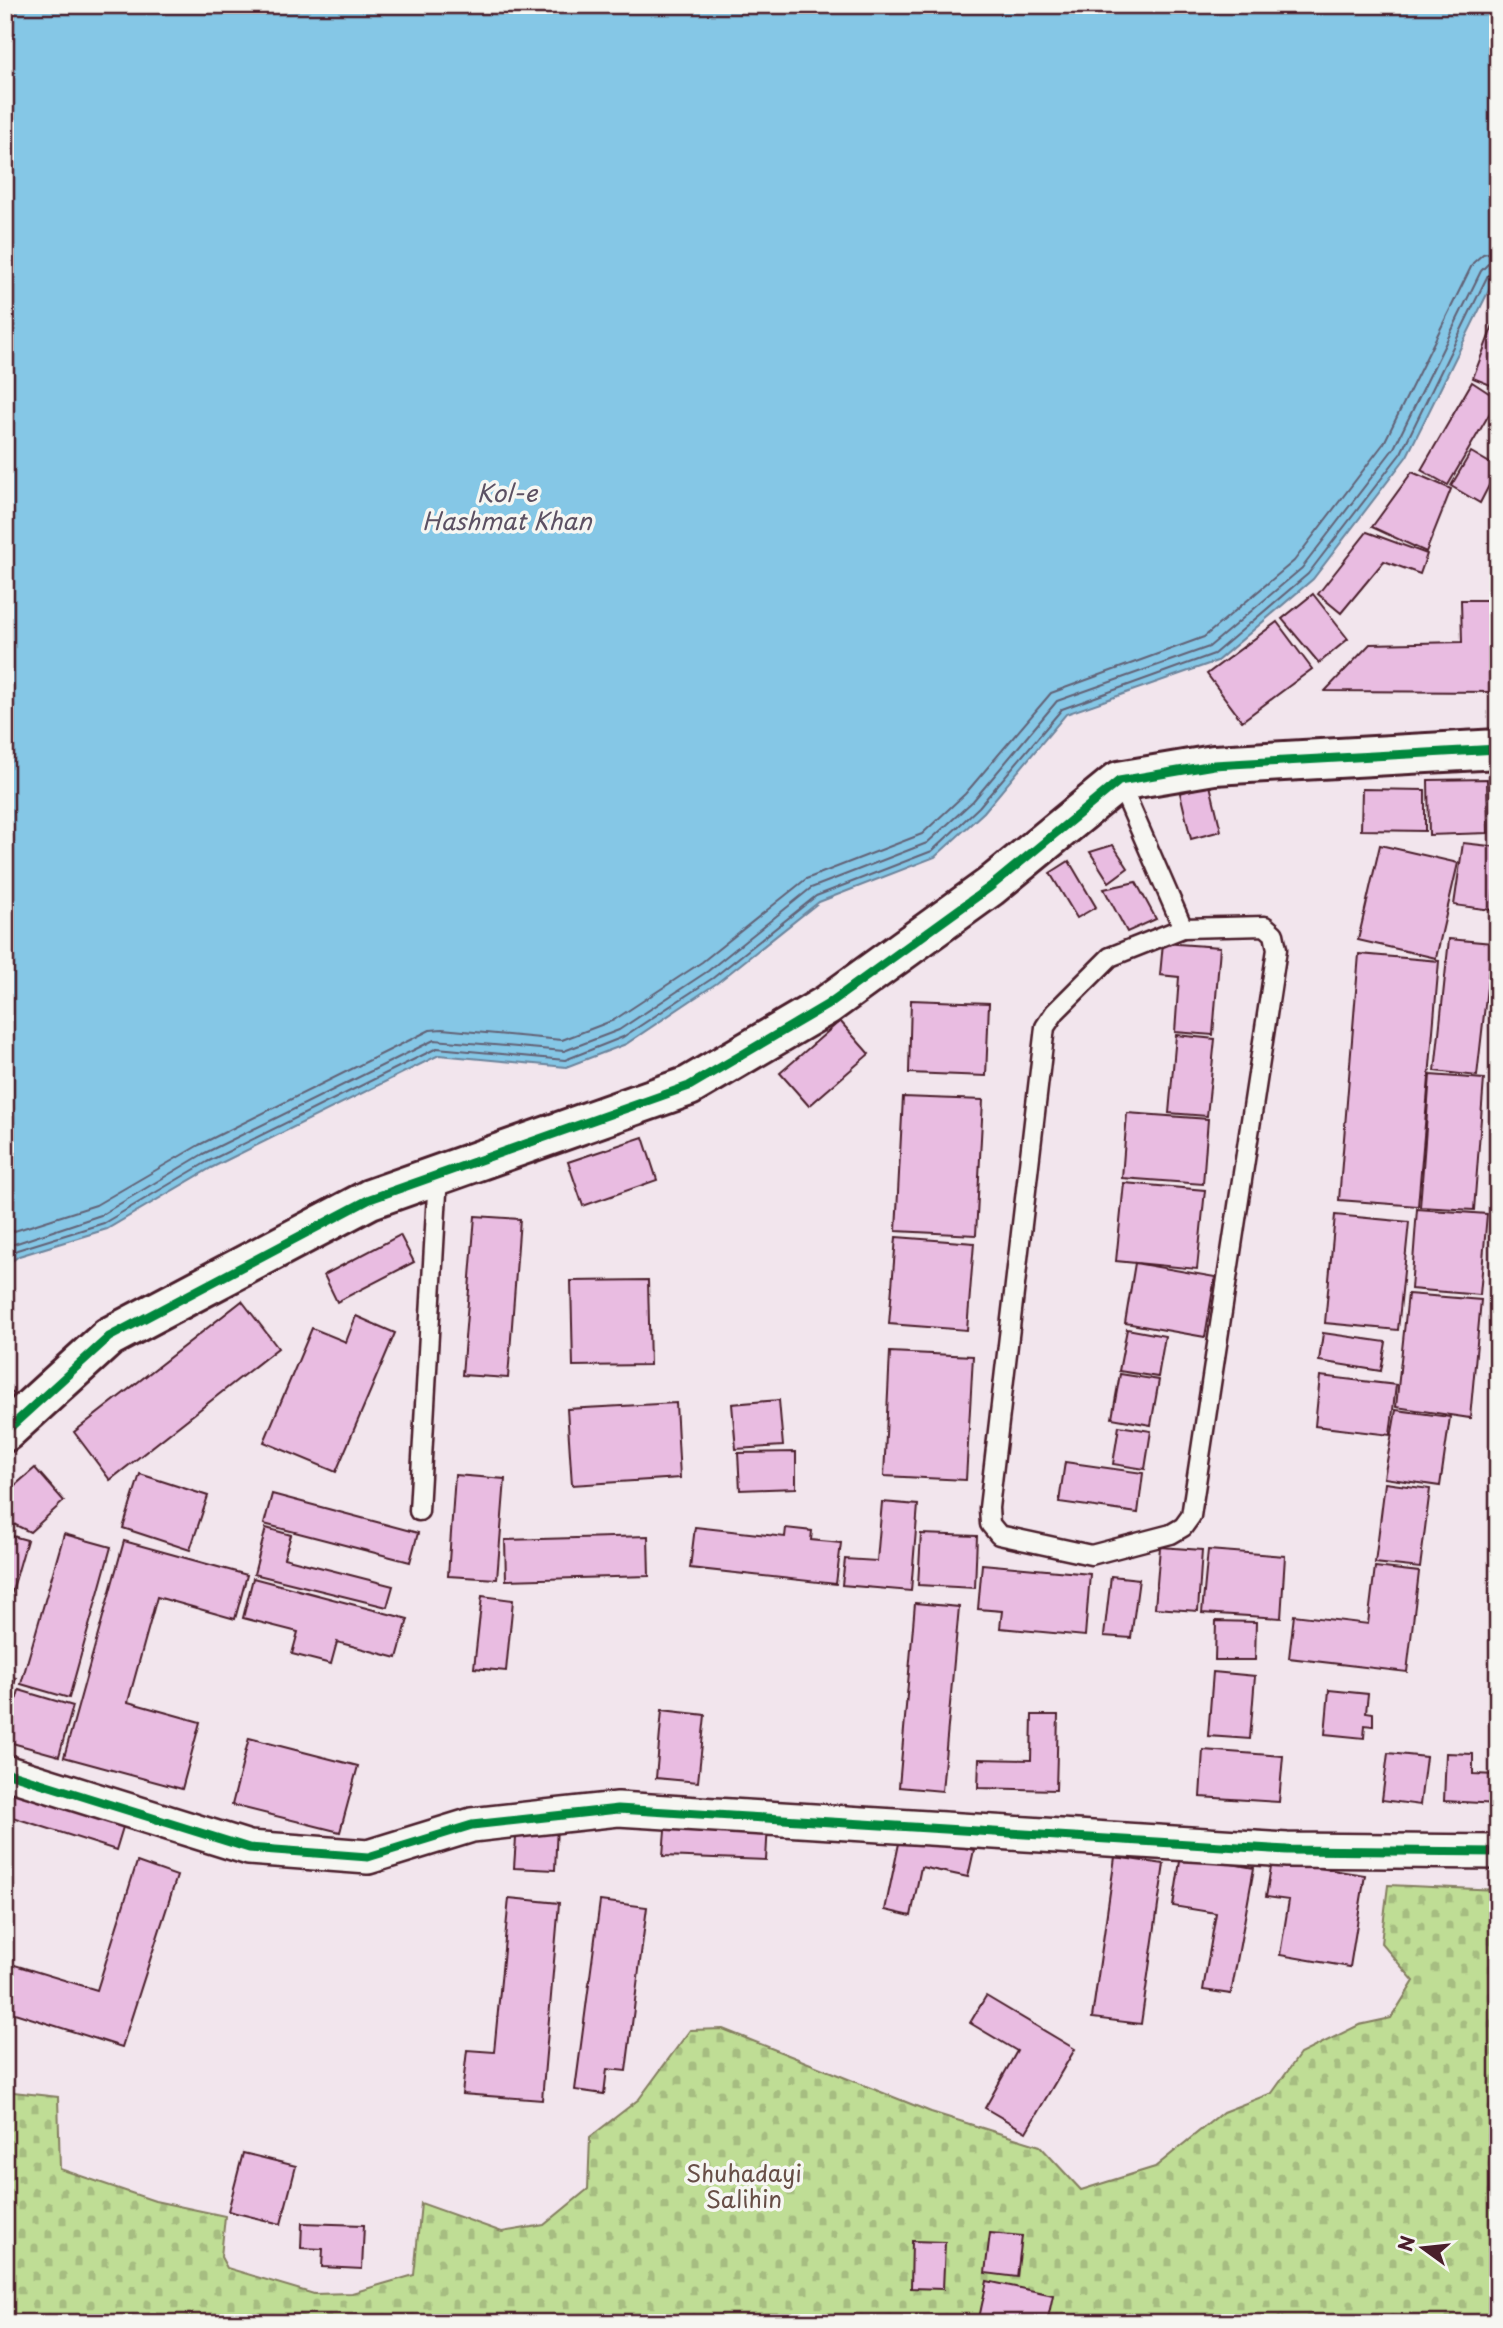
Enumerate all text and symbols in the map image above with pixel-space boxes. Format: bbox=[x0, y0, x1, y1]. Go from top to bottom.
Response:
water label: Kol-e Hashmat Khan bbox=[422, 474, 593, 538]
park label: Shuhadayi Salihin bbox=[686, 2155, 802, 2216]
north arrow bbox=[1388, 2212, 1458, 2282]
text: N bbox=[1390, 2232, 1421, 2254]

